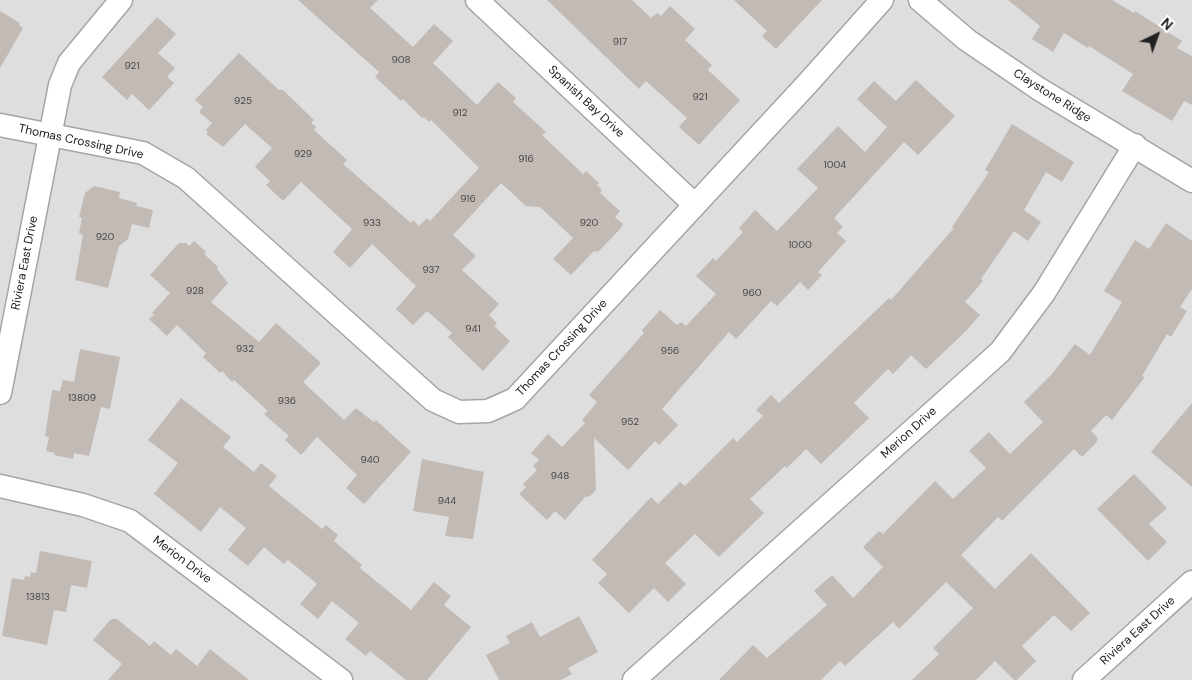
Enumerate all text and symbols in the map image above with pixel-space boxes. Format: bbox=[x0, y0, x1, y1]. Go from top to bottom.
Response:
north arrow bbox=[1132, 10, 1182, 60]
text: N bbox=[1157, 14, 1177, 34]
house number: 917 bbox=[613, 36, 627, 48]
house number: 908 bbox=[391, 54, 411, 66]
house number: 921 bbox=[125, 60, 139, 72]
street label: Spanish Bay Drive bbox=[545, 63, 627, 141]
street label: Claystone Ridge bbox=[1010, 66, 1094, 126]
house number: 921 bbox=[693, 91, 707, 103]
house number: 925 bbox=[234, 95, 252, 107]
house number: 912 bbox=[453, 107, 467, 119]
street label: Thomas Crossing Drive bbox=[17, 122, 145, 162]
house number: 929 bbox=[294, 148, 312, 160]
house number: 916 bbox=[518, 153, 534, 165]
house number: 1004 bbox=[824, 159, 846, 171]
house number: 916 bbox=[460, 193, 476, 205]
street label: Riviera East Drive bbox=[9, 215, 41, 311]
house number: 933 bbox=[363, 217, 381, 229]
house number: 920 bbox=[580, 217, 598, 229]
house number: 920 bbox=[96, 231, 114, 243]
house number: 1000 bbox=[788, 239, 812, 251]
house number: 937 bbox=[422, 264, 440, 276]
house number: 928 bbox=[186, 285, 204, 297]
house number: 960 bbox=[742, 287, 762, 299]
street label: Thomas Crossing Drive bbox=[513, 297, 611, 399]
house number: 941 bbox=[465, 323, 481, 335]
house number: 932 bbox=[236, 343, 254, 355]
house number: 956 bbox=[661, 345, 679, 357]
house number: 13809 bbox=[68, 392, 96, 404]
house number: 936 bbox=[278, 395, 296, 407]
street label: Merion Drive bbox=[878, 404, 940, 462]
house number: 952 bbox=[621, 416, 639, 428]
house number: 940 bbox=[360, 454, 380, 466]
house number: 948 bbox=[551, 470, 569, 482]
house number: 944 bbox=[438, 495, 456, 507]
street label: Merion Drive bbox=[150, 533, 214, 587]
house number: 13813 bbox=[26, 591, 50, 603]
street label: Riviera East Drive bbox=[1098, 594, 1178, 668]

